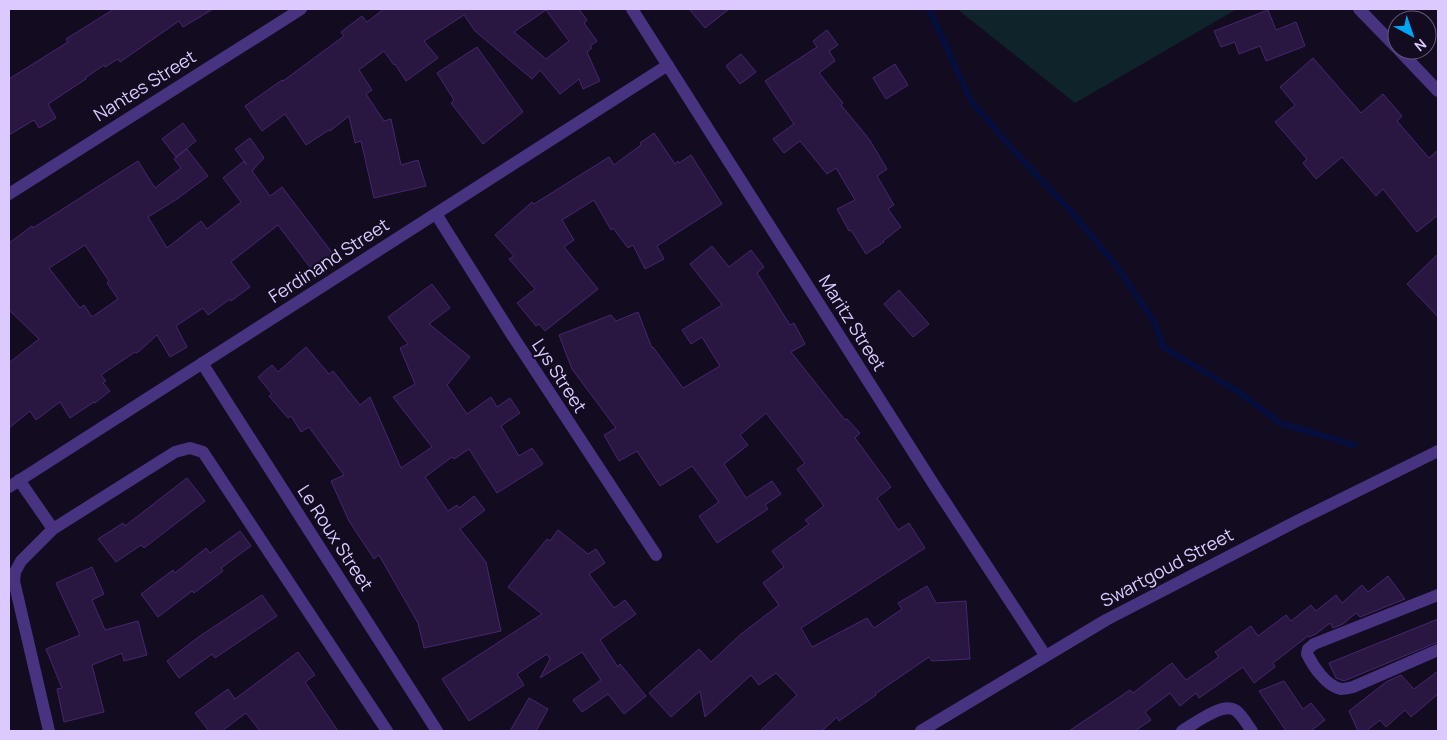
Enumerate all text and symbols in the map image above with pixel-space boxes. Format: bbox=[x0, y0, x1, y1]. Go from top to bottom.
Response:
north arrow bbox=[1387, 10, 1437, 60]
text: N bbox=[1411, 35, 1431, 56]
street label: Nantes Street bbox=[89, 44, 200, 126]
street label: Ferdinand Street bbox=[264, 212, 393, 308]
street label: Maritz Street bbox=[814, 270, 892, 375]
street label: Lys Street bbox=[527, 334, 593, 417]
street label: Le Roux Street bbox=[293, 480, 379, 595]
street label: Swartgoud Street bbox=[1096, 522, 1237, 612]

